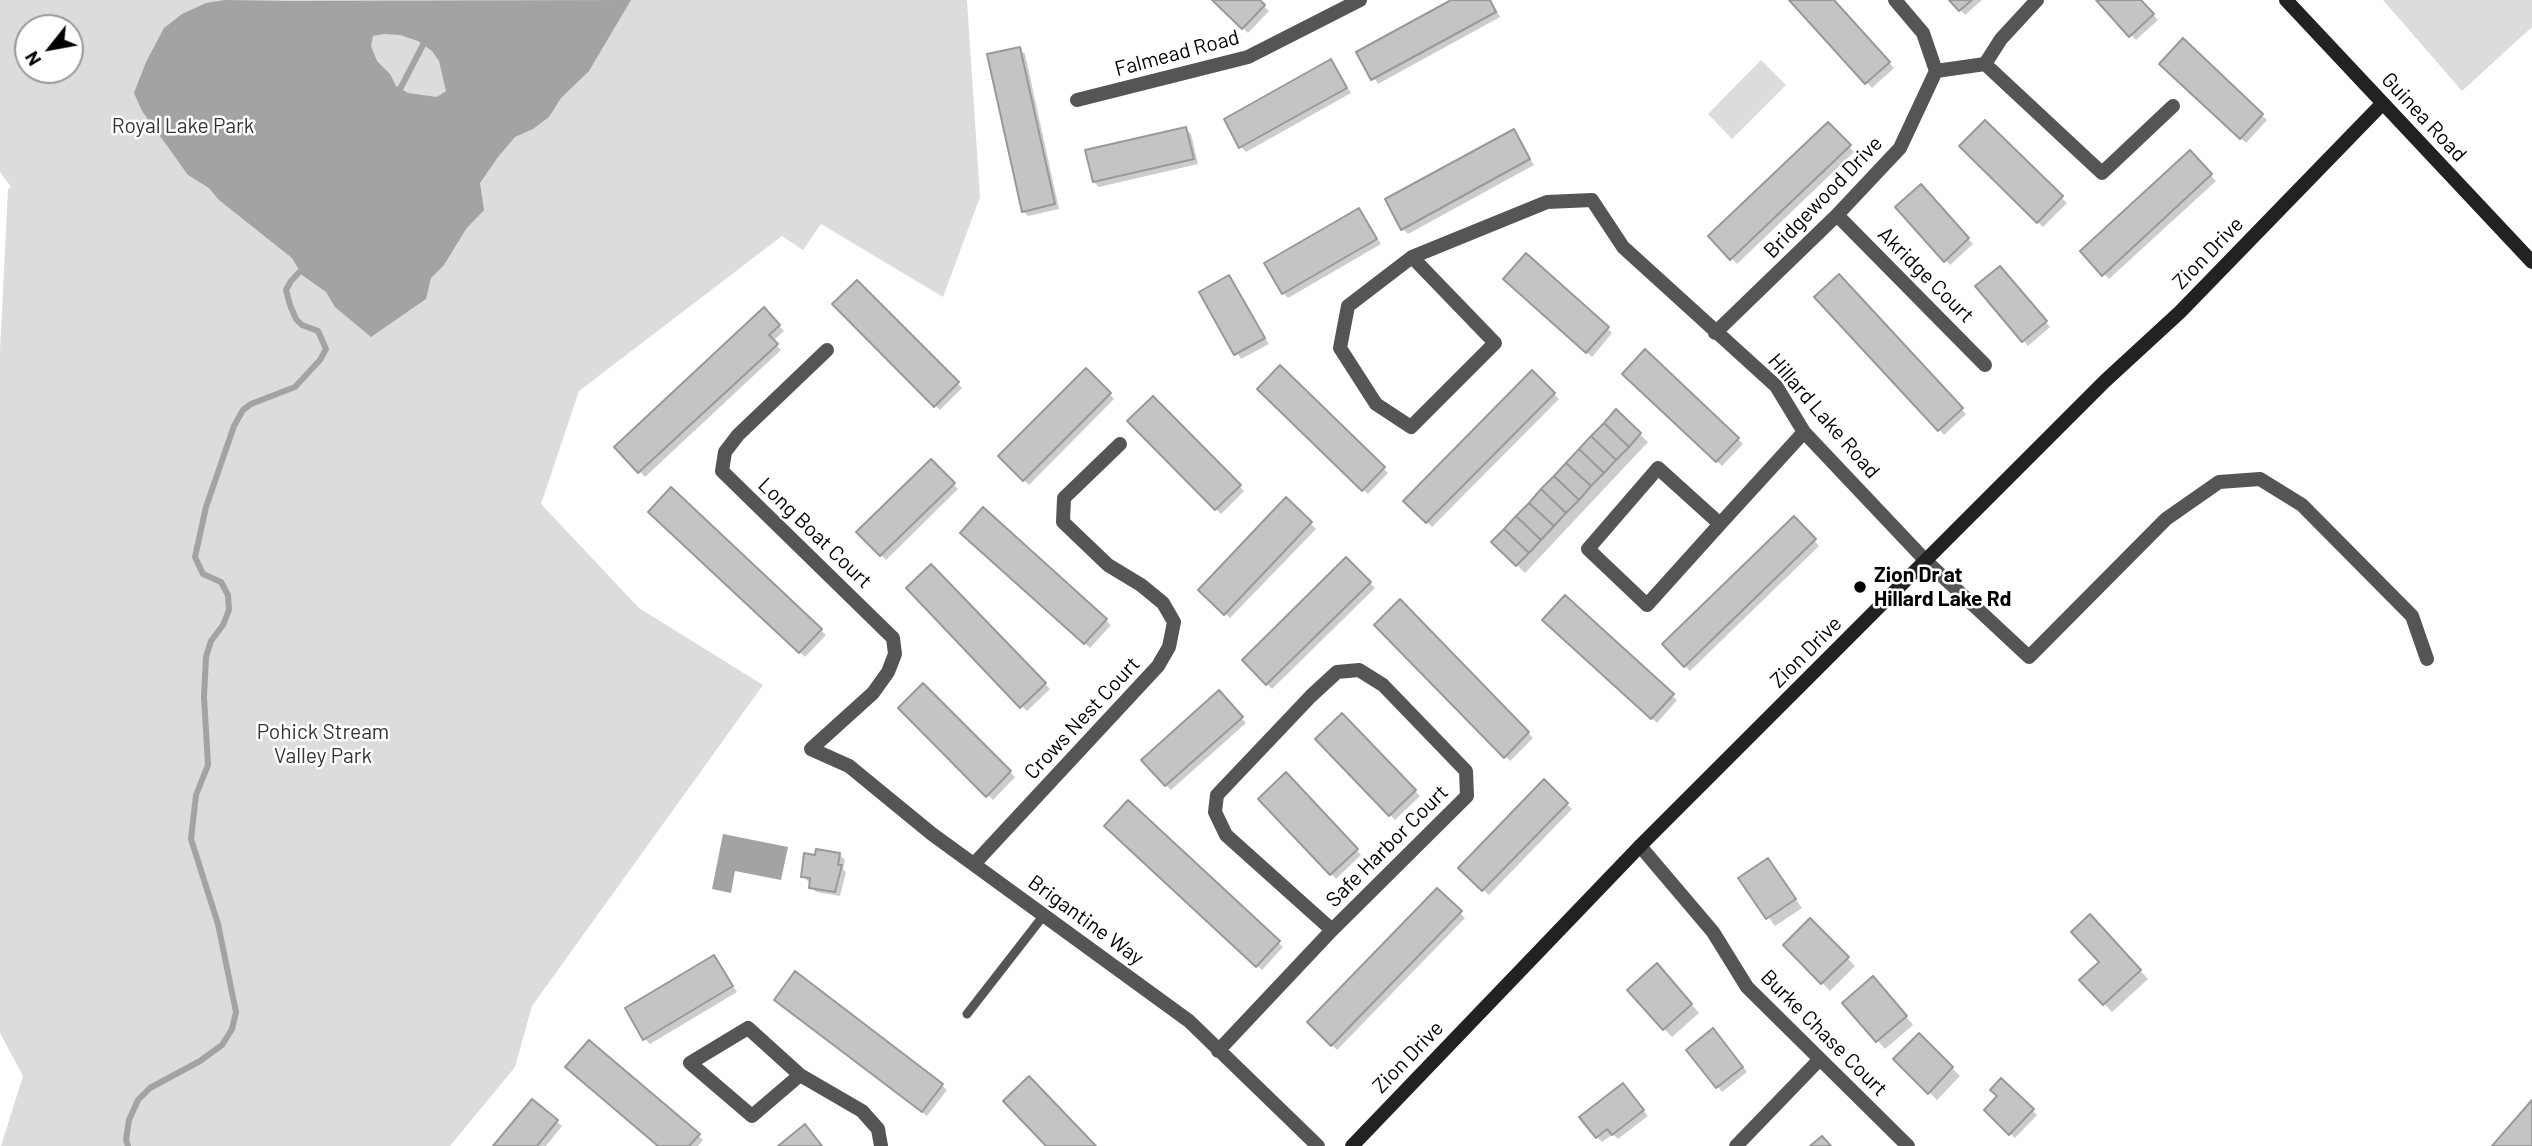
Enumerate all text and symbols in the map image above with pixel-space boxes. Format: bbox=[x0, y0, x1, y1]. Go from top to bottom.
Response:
north arrow bbox=[14, 14, 84, 84]
street label: Falmead Road bbox=[1112, 24, 1242, 82]
text: N bbox=[19, 48, 45, 70]
street label: Guinea Road bbox=[2376, 67, 2472, 167]
park label: Royal Lake Park bbox=[112, 113, 254, 139]
street label: Bridgewood Drive bbox=[1758, 131, 1888, 263]
street label: Zion Drive bbox=[2167, 212, 2249, 294]
street label: Akridge Court bbox=[1873, 222, 1979, 328]
street label: Hillard Lake Road bbox=[1763, 348, 1885, 484]
street label: Long Boat Court bbox=[753, 472, 877, 594]
place label: Zion Dr at Hillard Lake Rd bbox=[1874, 562, 2011, 612]
marker: Zion Dr at Hillard Lake Rd bbox=[1852, 579, 1868, 595]
street label: Zion Drive bbox=[1765, 611, 1847, 693]
street label: Crows Nest Court bbox=[1019, 652, 1145, 784]
park label: Pohick Stream Valley Park bbox=[257, 719, 389, 769]
street label: Safe Harbor Court bbox=[1321, 780, 1453, 912]
street label: Brigantine Way bbox=[1023, 870, 1149, 970]
street label: Burke Chase Court bbox=[1755, 964, 1893, 1102]
street label: Zion Drive bbox=[1367, 1016, 1449, 1098]

